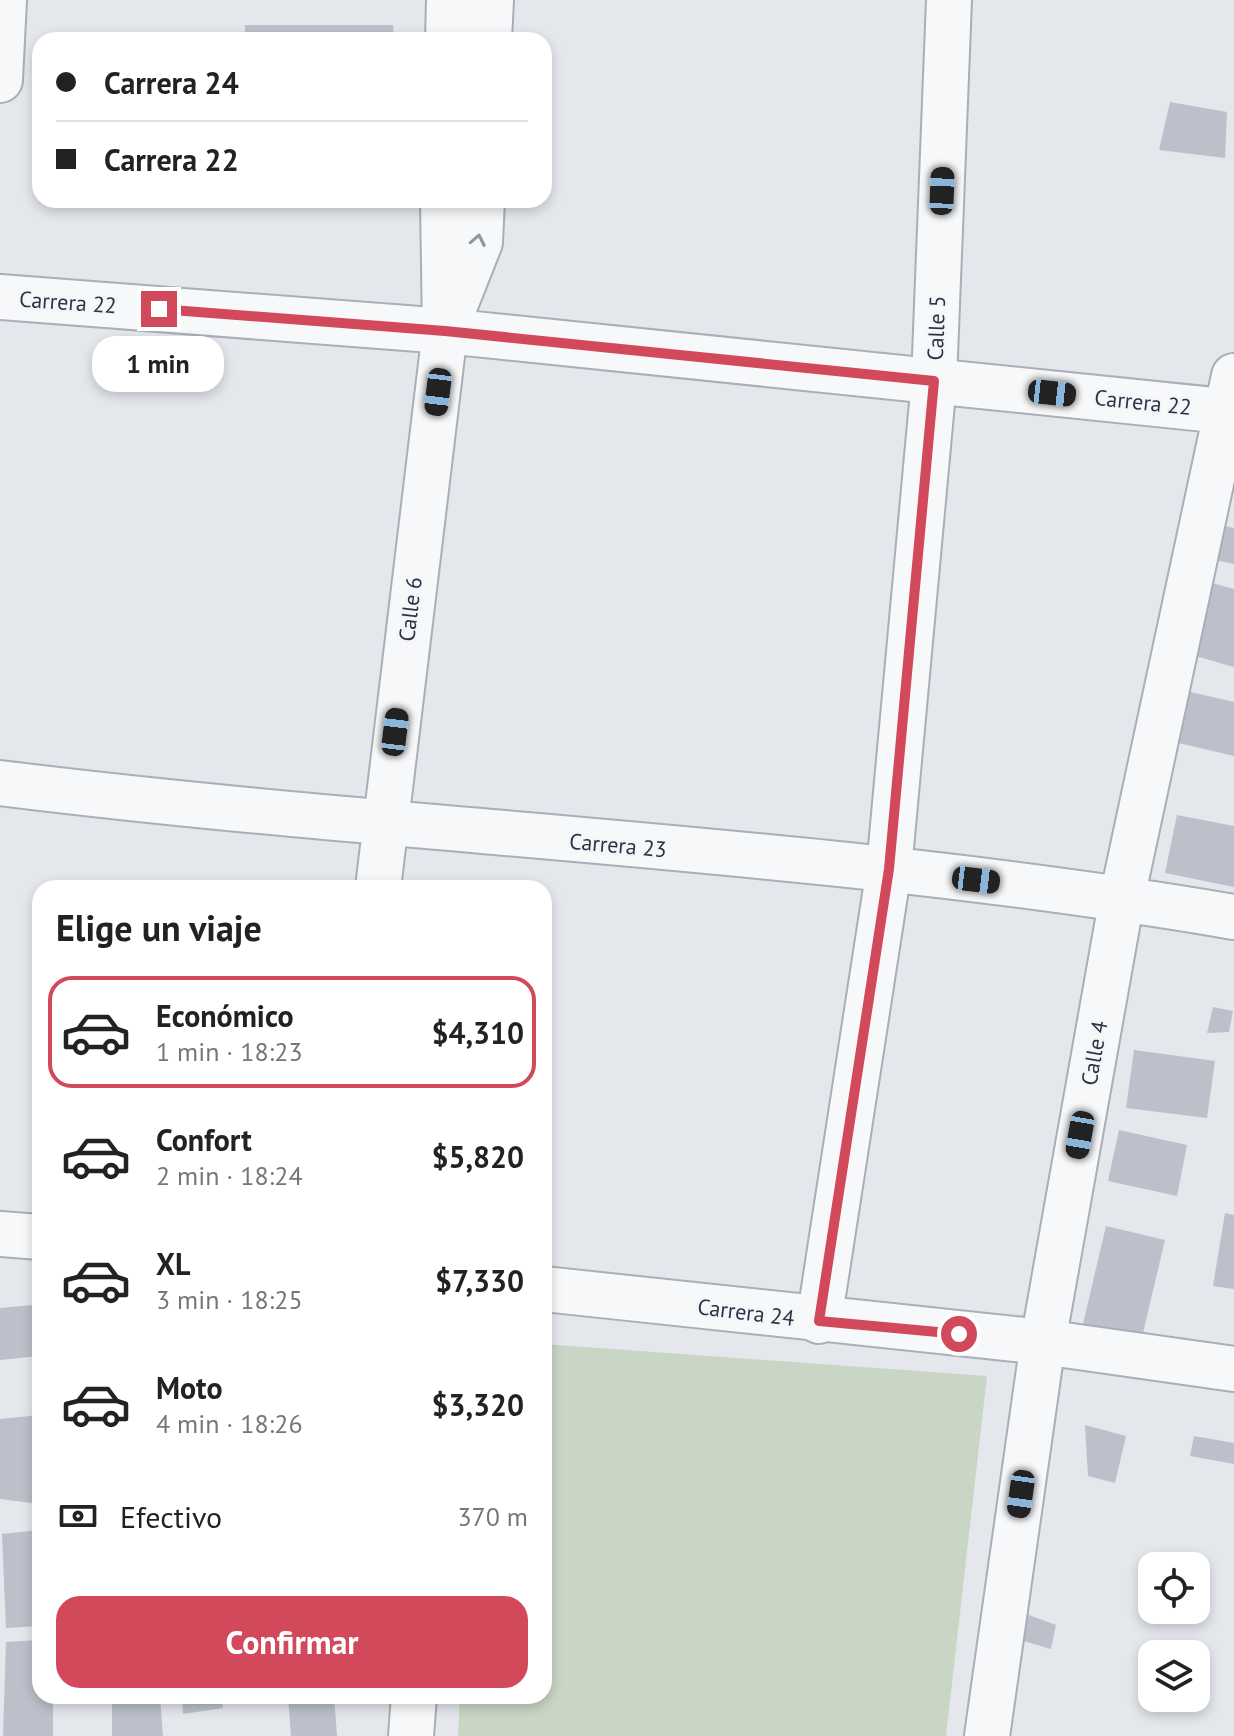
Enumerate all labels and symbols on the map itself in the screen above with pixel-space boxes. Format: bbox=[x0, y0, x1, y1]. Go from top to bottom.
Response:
car bbox=[929, 167, 955, 215]
one-way arrow bbox=[469, 234, 486, 247]
street label: Carrera 22 bbox=[18, 285, 118, 319]
route end bbox=[141, 291, 177, 327]
street label: Calle 5 bbox=[921, 295, 951, 361]
callout: 1 min bbox=[93, 337, 225, 393]
car bbox=[423, 367, 453, 417]
car bbox=[1027, 379, 1077, 407]
street label: Carrera 22 bbox=[1093, 383, 1193, 421]
street label: Calle 6 bbox=[392, 575, 428, 643]
car bbox=[380, 707, 410, 757]
street label: Carrera 23 bbox=[568, 827, 668, 863]
car bbox=[951, 865, 1001, 895]
street label: Calle 4 bbox=[1075, 1019, 1113, 1087]
car bbox=[1064, 1109, 1096, 1161]
street label: Carrera 24 bbox=[696, 1292, 796, 1332]
route start bbox=[941, 1316, 977, 1352]
car bbox=[1006, 1469, 1036, 1519]

